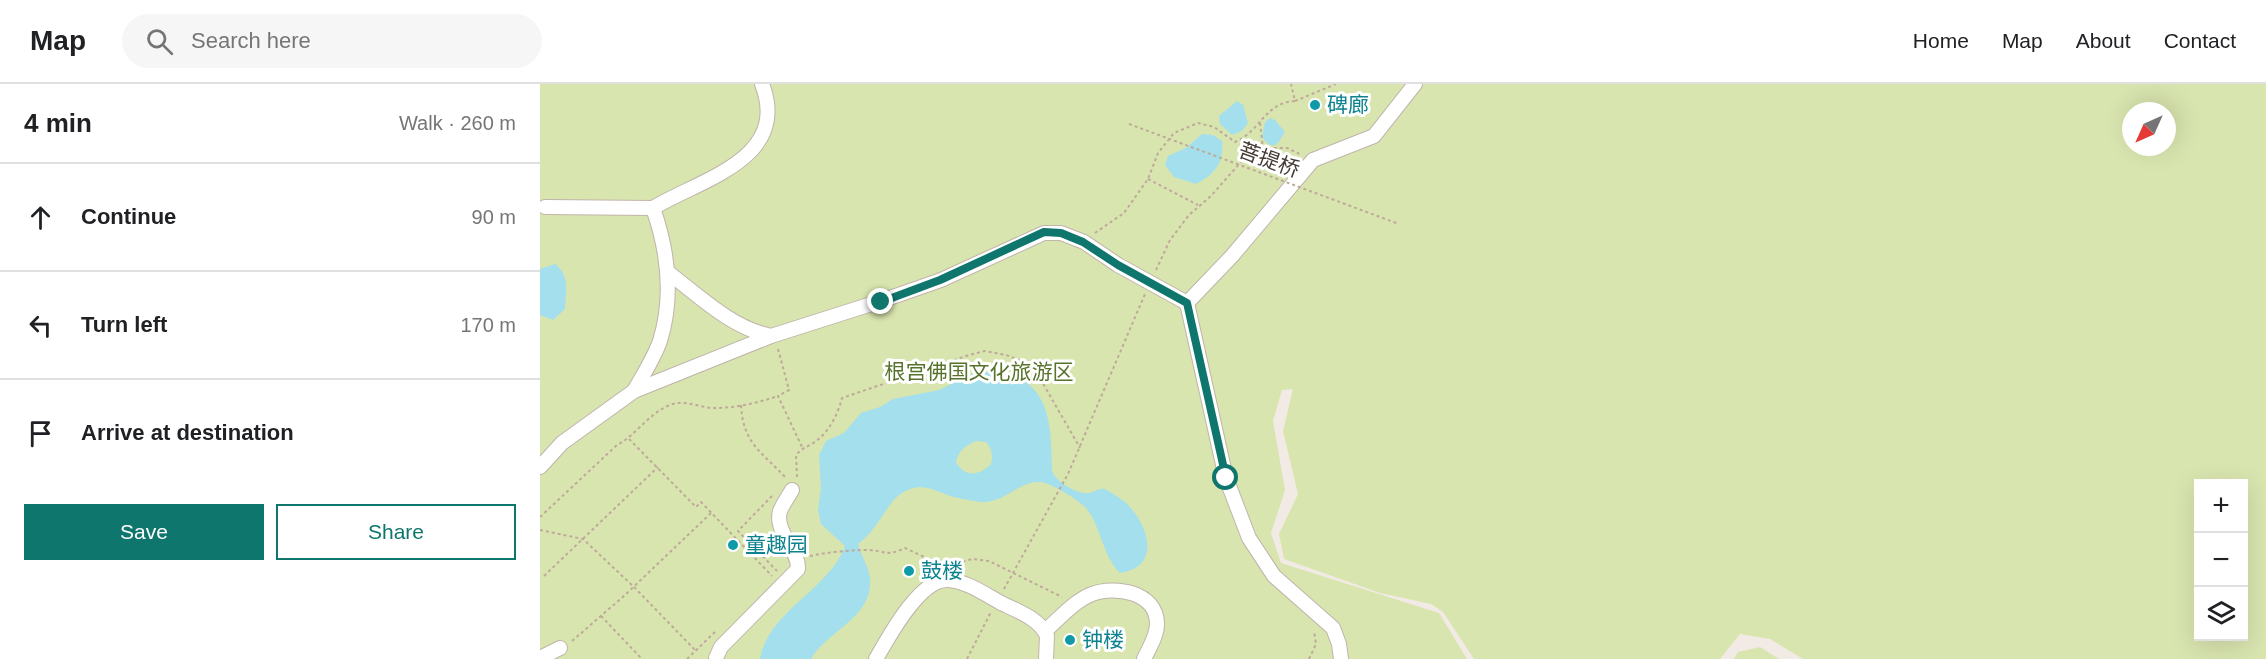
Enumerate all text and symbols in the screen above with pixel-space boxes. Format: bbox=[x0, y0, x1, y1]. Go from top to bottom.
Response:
search box bbox=[122, 14, 542, 68]
text: Map bbox=[30, 25, 86, 56]
icon: search bbox=[143, 25, 176, 58]
text: Search here bbox=[191, 28, 311, 53]
text: Home bbox=[1913, 29, 1969, 52]
text: Map bbox=[2002, 29, 2043, 52]
text: About bbox=[2076, 29, 2131, 52]
text: Contact bbox=[2164, 29, 2236, 52]
place label: 碑廊 bbox=[1327, 93, 1369, 116]
marker: 碑廊 bbox=[1308, 98, 1322, 112]
north arrow bbox=[2122, 102, 2176, 156]
text: 4 min bbox=[24, 108, 92, 138]
text: Walk · 260 m bbox=[399, 112, 516, 134]
street label: 菩提桥 bbox=[1236, 138, 1303, 181]
icon: ahead bbox=[24, 201, 57, 234]
text: Continue bbox=[81, 204, 176, 229]
text: 90 m bbox=[472, 206, 516, 228]
route end bbox=[867, 288, 893, 314]
icon: left bbox=[24, 309, 57, 342]
text: Turn left bbox=[81, 312, 167, 337]
text: 170 m bbox=[460, 314, 516, 336]
park label: 根宫佛国文化旅游区 bbox=[885, 360, 1074, 383]
icon: arrive bbox=[24, 417, 57, 450]
text: Arrive at destination bbox=[81, 420, 294, 445]
route start bbox=[1212, 464, 1238, 490]
map controls bbox=[2194, 479, 2248, 641]
button: + bbox=[2194, 479, 2248, 533]
button: Save bbox=[24, 504, 264, 560]
button: Share bbox=[276, 504, 516, 560]
place label: 童趣园 bbox=[745, 533, 808, 556]
button: − bbox=[2194, 533, 2248, 587]
marker: 童趣园 bbox=[726, 538, 740, 552]
place label: 鼓楼 bbox=[921, 559, 963, 582]
marker: 鼓楼 bbox=[902, 564, 916, 578]
button: layers bbox=[2194, 587, 2248, 641]
place label: 钟楼 bbox=[1082, 628, 1124, 651]
marker: 钟楼 bbox=[1063, 633, 1077, 647]

